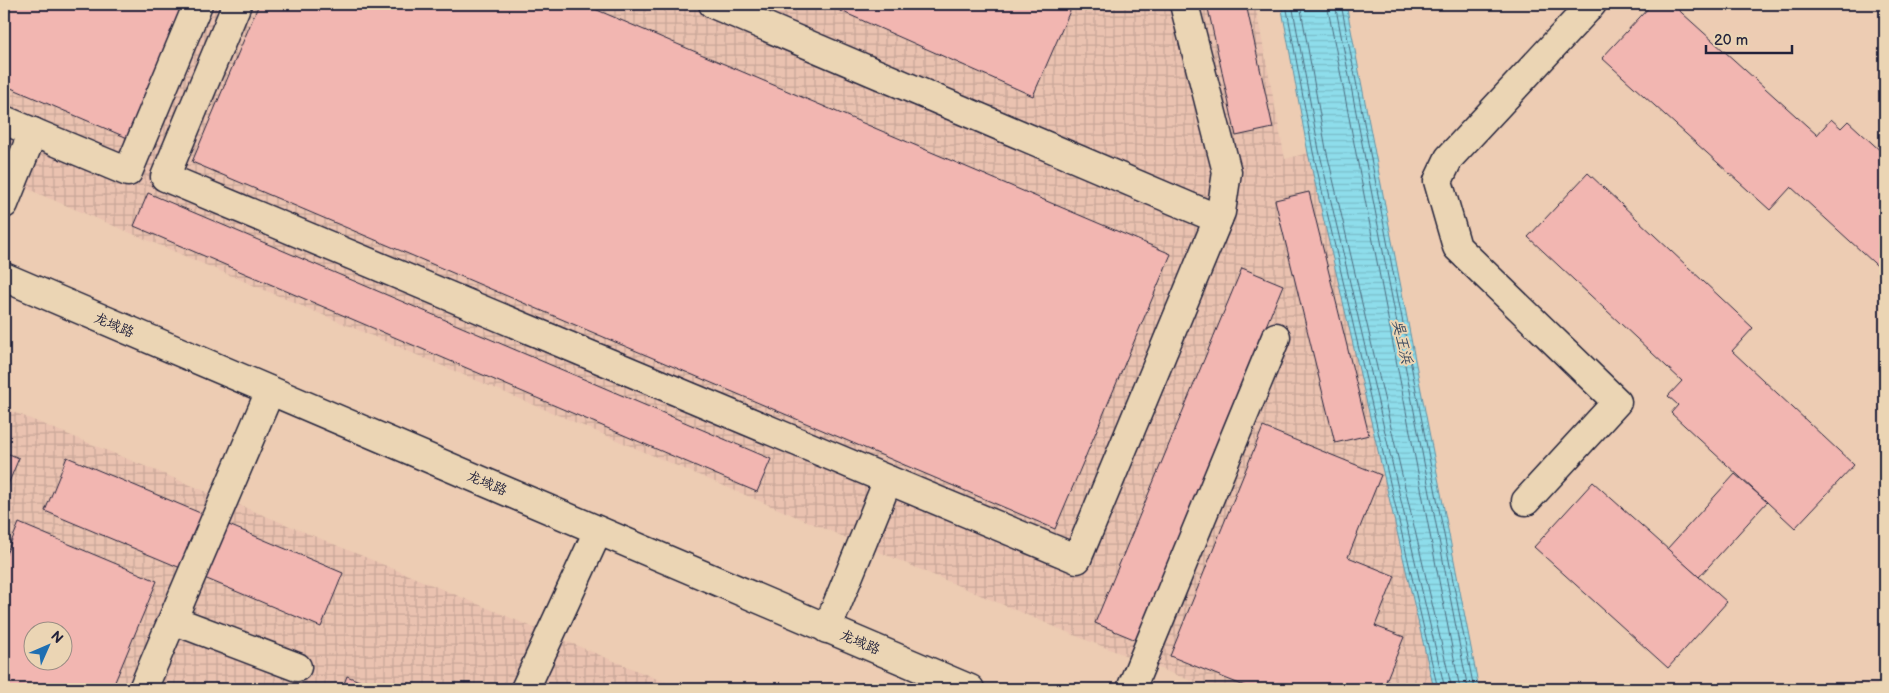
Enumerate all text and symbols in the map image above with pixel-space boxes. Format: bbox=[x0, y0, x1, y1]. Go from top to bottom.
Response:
scale bar bbox=[1706, 22, 1793, 54]
text: 20 m bbox=[1714, 31, 1748, 50]
street label: 龙域路 bbox=[91, 309, 137, 341]
water label: 吴王浜 bbox=[1388, 318, 1417, 367]
street label: 龙域路 bbox=[464, 467, 510, 499]
north arrow bbox=[22, 620, 72, 670]
street label: 龙域路 bbox=[837, 626, 883, 658]
text: N bbox=[47, 627, 67, 647]

